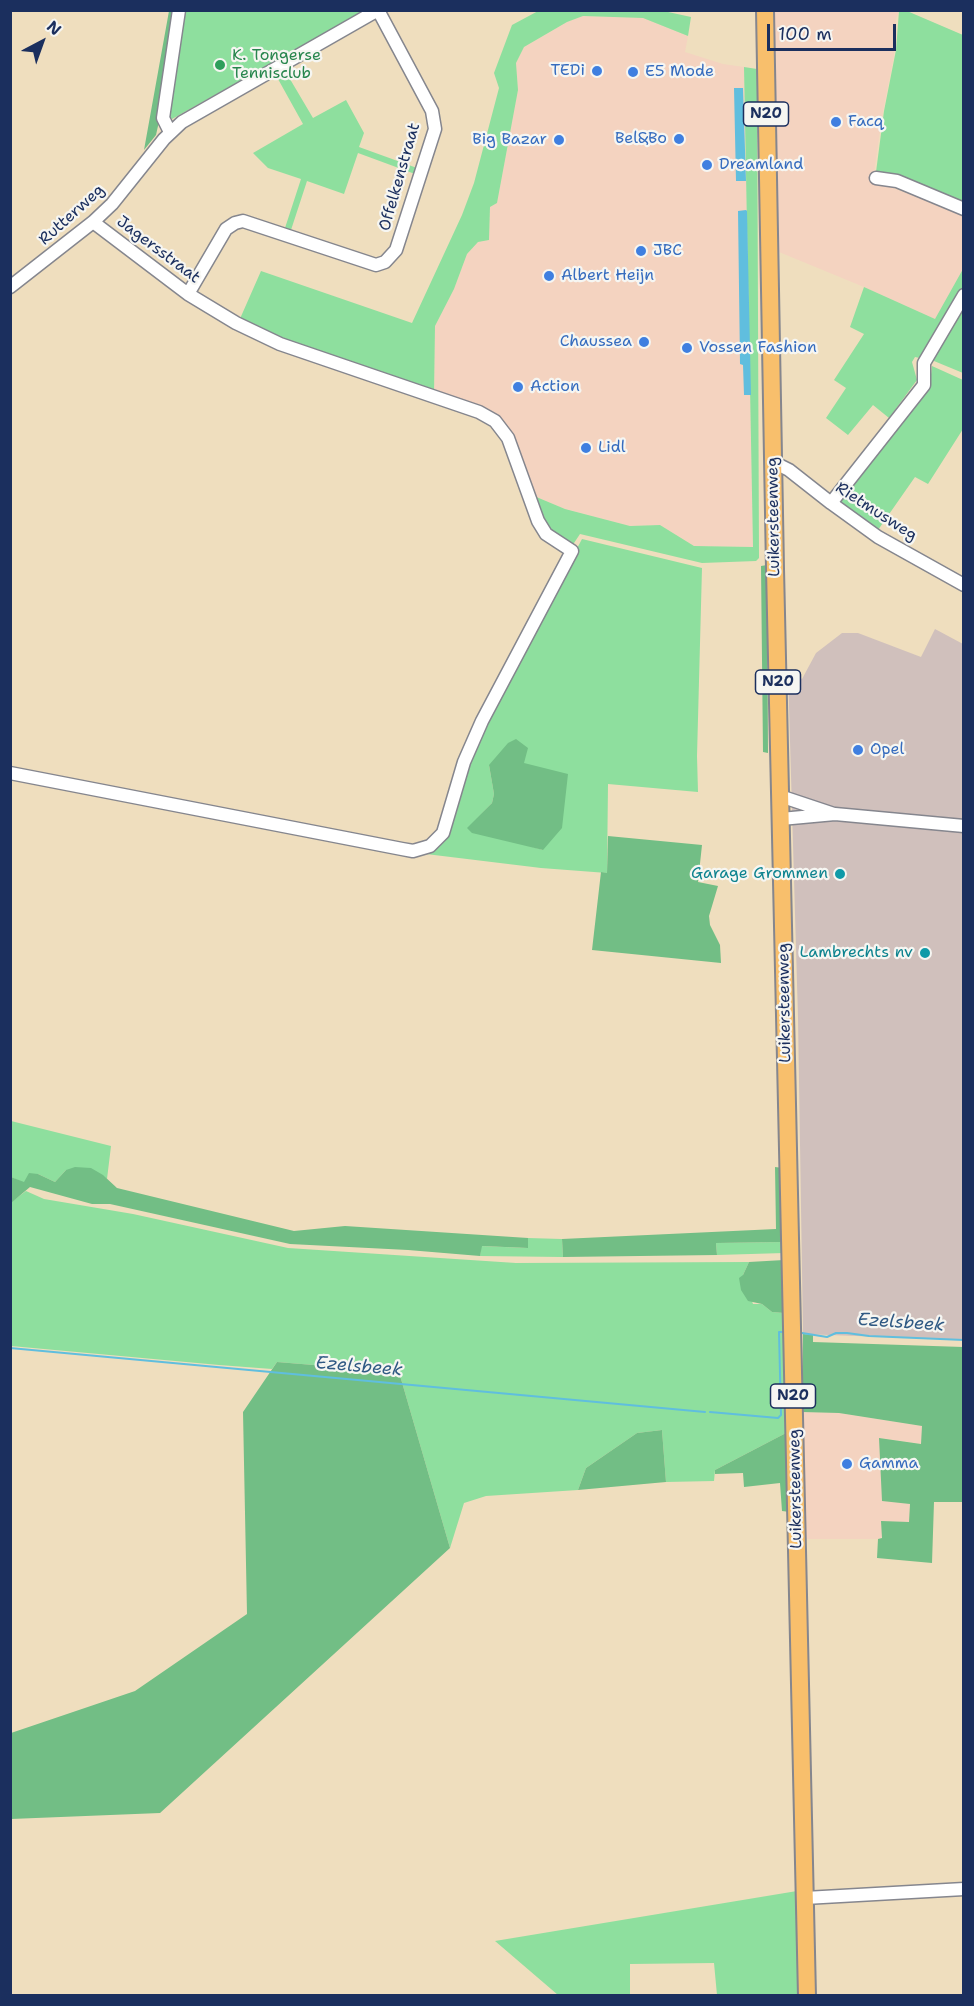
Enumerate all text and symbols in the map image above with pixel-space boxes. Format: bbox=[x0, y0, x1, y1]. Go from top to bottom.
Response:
north arrow bbox=[12, 12, 72, 72]
scale bar bbox=[770, 12, 899, 50]
text: N bbox=[42, 16, 66, 40]
text: 100 m bbox=[778, 22, 832, 46]
place label: K. Tongerse Tennisclub bbox=[232, 46, 321, 84]
marker: K. Tongerse Tennisclub bbox=[213, 58, 227, 72]
place label: TEDi bbox=[550, 61, 585, 81]
place label: E5 Mode bbox=[645, 62, 714, 82]
marker: TEDi bbox=[590, 64, 604, 78]
marker: E5 Mode bbox=[626, 65, 640, 79]
road number: N20 bbox=[744, 102, 789, 126]
place label: Facq bbox=[848, 112, 883, 132]
marker: Facq bbox=[829, 115, 843, 129]
street label: Offelkenstraat bbox=[375, 121, 425, 233]
place label: Bel&Bo bbox=[615, 129, 667, 149]
place label: Big Bazar bbox=[472, 130, 547, 150]
marker: Bel&Bo bbox=[672, 132, 686, 146]
marker: Big Bazar bbox=[552, 133, 566, 147]
place label: Dreamland bbox=[719, 155, 803, 175]
marker: Dreamland bbox=[700, 158, 714, 172]
street label: Rutterweg bbox=[35, 181, 109, 249]
street label: Jagersstraat bbox=[112, 212, 204, 288]
place label: JBC bbox=[653, 241, 682, 261]
marker: JBC bbox=[634, 244, 648, 258]
place label: Albert Heijn bbox=[561, 266, 654, 286]
marker: Albert Heijn bbox=[542, 269, 556, 283]
place label: Chaussea bbox=[560, 332, 632, 352]
marker: Chaussea bbox=[637, 335, 651, 349]
place label: Vossen Fashion bbox=[699, 338, 817, 358]
marker: Vossen Fashion bbox=[680, 341, 694, 355]
place label: Action bbox=[530, 377, 580, 397]
marker: Action bbox=[511, 380, 525, 394]
place label: Lidl bbox=[598, 438, 626, 458]
marker: Lidl bbox=[579, 441, 593, 455]
street label: Luikersteenweg bbox=[763, 457, 785, 577]
street label: Rietmusweg bbox=[832, 478, 920, 546]
road number: N20 bbox=[756, 670, 800, 694]
place label: Opel bbox=[870, 740, 904, 760]
marker: Opel bbox=[851, 743, 865, 757]
place label: Garage Grommen bbox=[691, 864, 828, 884]
marker: Garage Grommen bbox=[833, 867, 847, 881]
street label: Luikersteenweg bbox=[774, 943, 796, 1063]
place label: Lambrechts nv bbox=[800, 943, 913, 963]
marker: Lambrechts nv bbox=[918, 946, 932, 960]
water label: Ezelsbeek bbox=[857, 1309, 945, 1337]
water label: Ezelsbeek bbox=[315, 1352, 403, 1382]
road number: N20 bbox=[770, 1384, 816, 1408]
street label: Luikersteenweg bbox=[785, 1429, 807, 1549]
place label: Gamma bbox=[859, 1454, 918, 1474]
marker: Gamma bbox=[840, 1457, 854, 1471]

